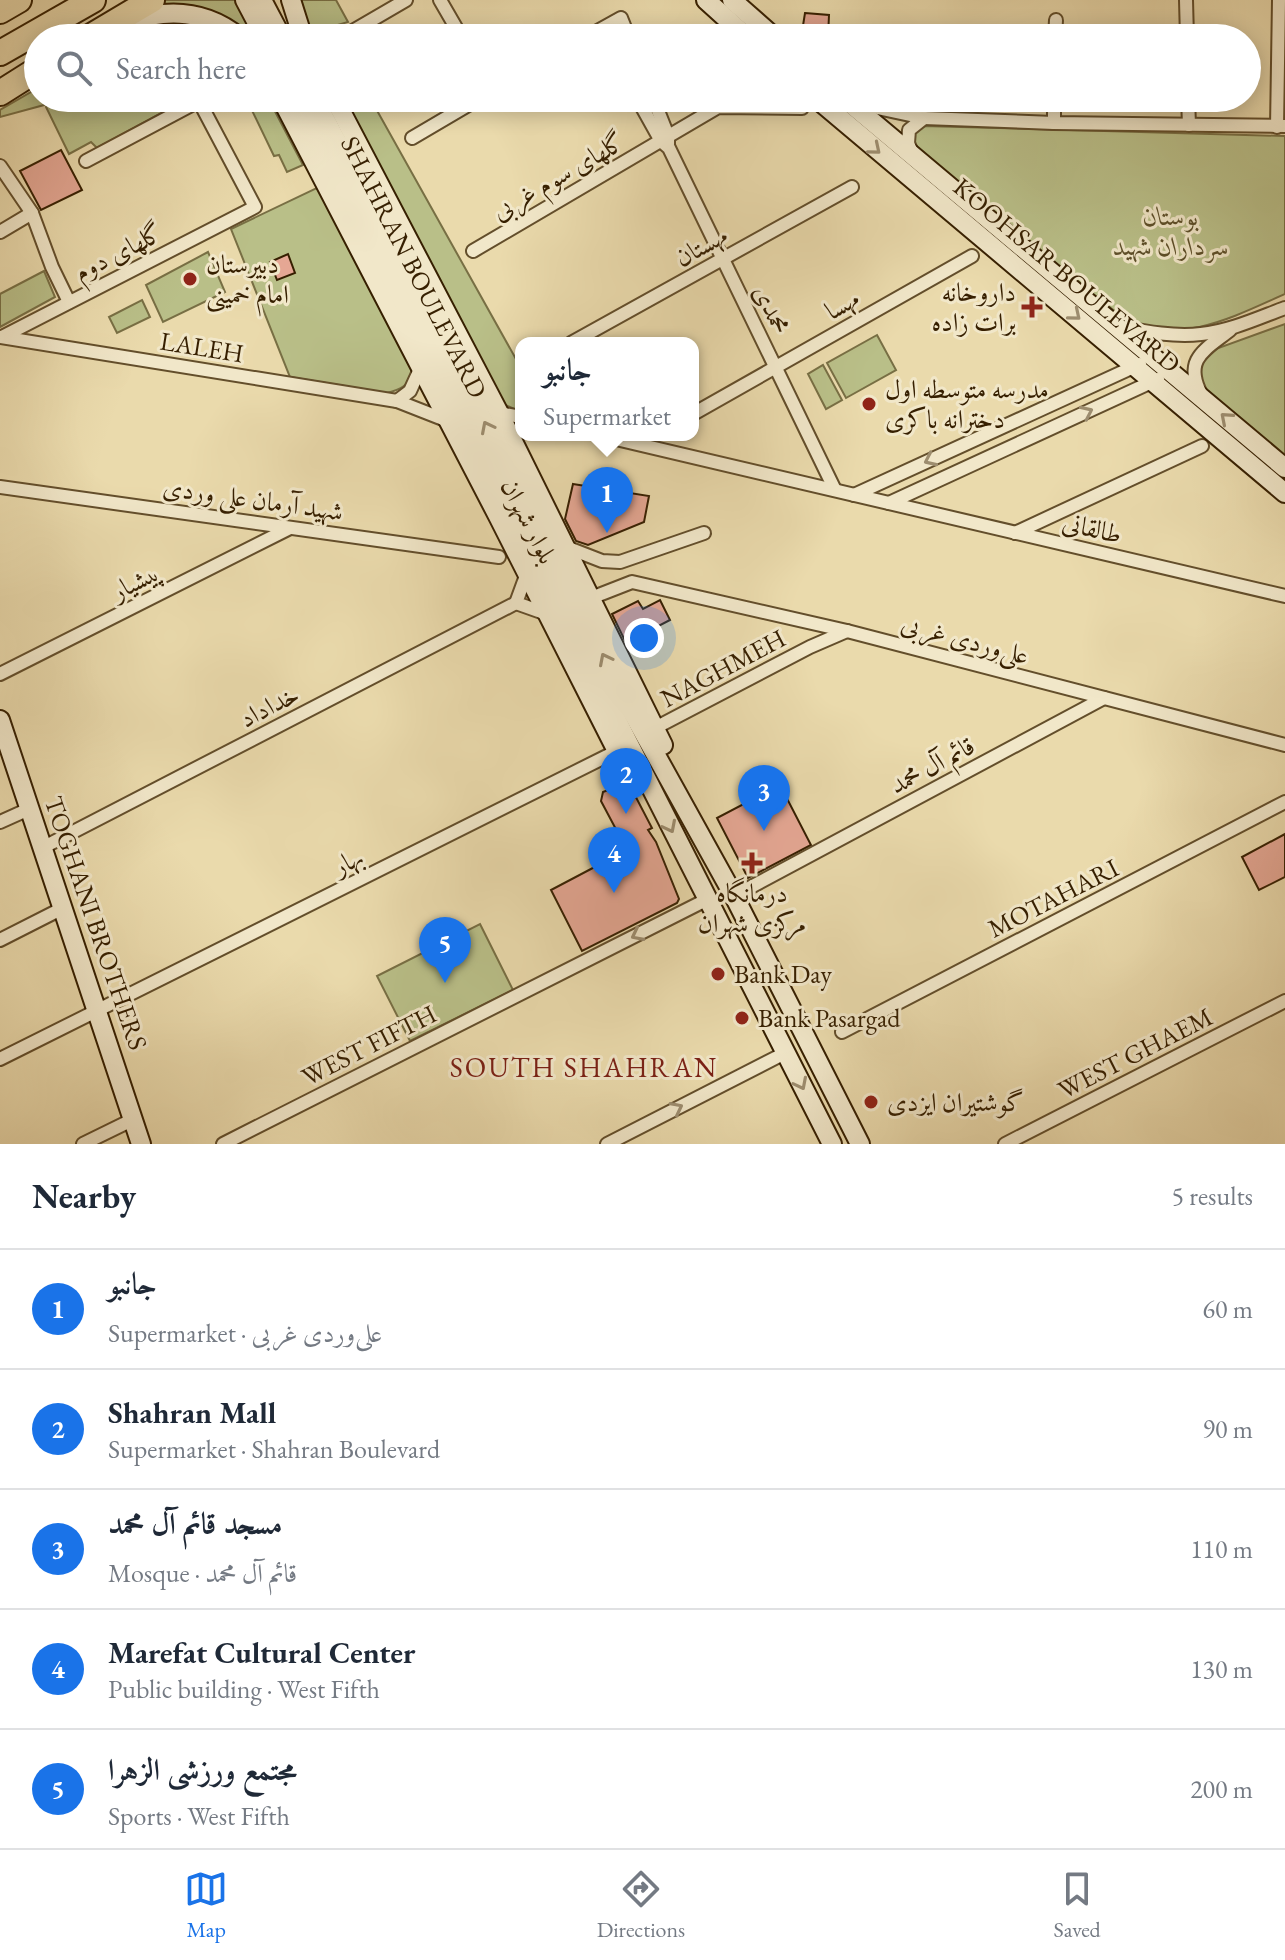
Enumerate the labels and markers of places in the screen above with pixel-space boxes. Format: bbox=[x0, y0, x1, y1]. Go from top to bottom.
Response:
place label: دبیرستان امام خمینی bbox=[206, 247, 289, 317]
marker: دبیرستان امام خمینی bbox=[181, 270, 199, 288]
place label: داروخانه برات زاده bbox=[931, 275, 1016, 339]
marker: داروخانه برات زاده bbox=[1023, 298, 1041, 316]
place label: مدرسه متوسطه اول دخترانه باکری bbox=[885, 372, 1049, 436]
marker: مدرسه متوسطه اول دخترانه باکری bbox=[860, 395, 878, 413]
pin: 1 bbox=[581, 467, 633, 533]
pin: 2 bbox=[600, 748, 652, 814]
pin: 3 bbox=[738, 765, 790, 831]
pin: 4 bbox=[588, 827, 640, 893]
marker: درمانگاه مرکزی شهران bbox=[741, 852, 763, 874]
place label: درمانگاه مرکزی شهران bbox=[698, 876, 806, 941]
pin: 5 bbox=[419, 917, 471, 983]
place label: Bank Day bbox=[734, 957, 832, 991]
marker: Bank Day bbox=[709, 965, 727, 983]
place label: Bank Pasargad bbox=[758, 1001, 901, 1035]
marker: Bank Pasargad bbox=[733, 1009, 751, 1027]
place label: گوشتیران ایزدی bbox=[887, 1085, 1024, 1119]
marker: گوشتیران ایزدی bbox=[862, 1093, 880, 1111]

